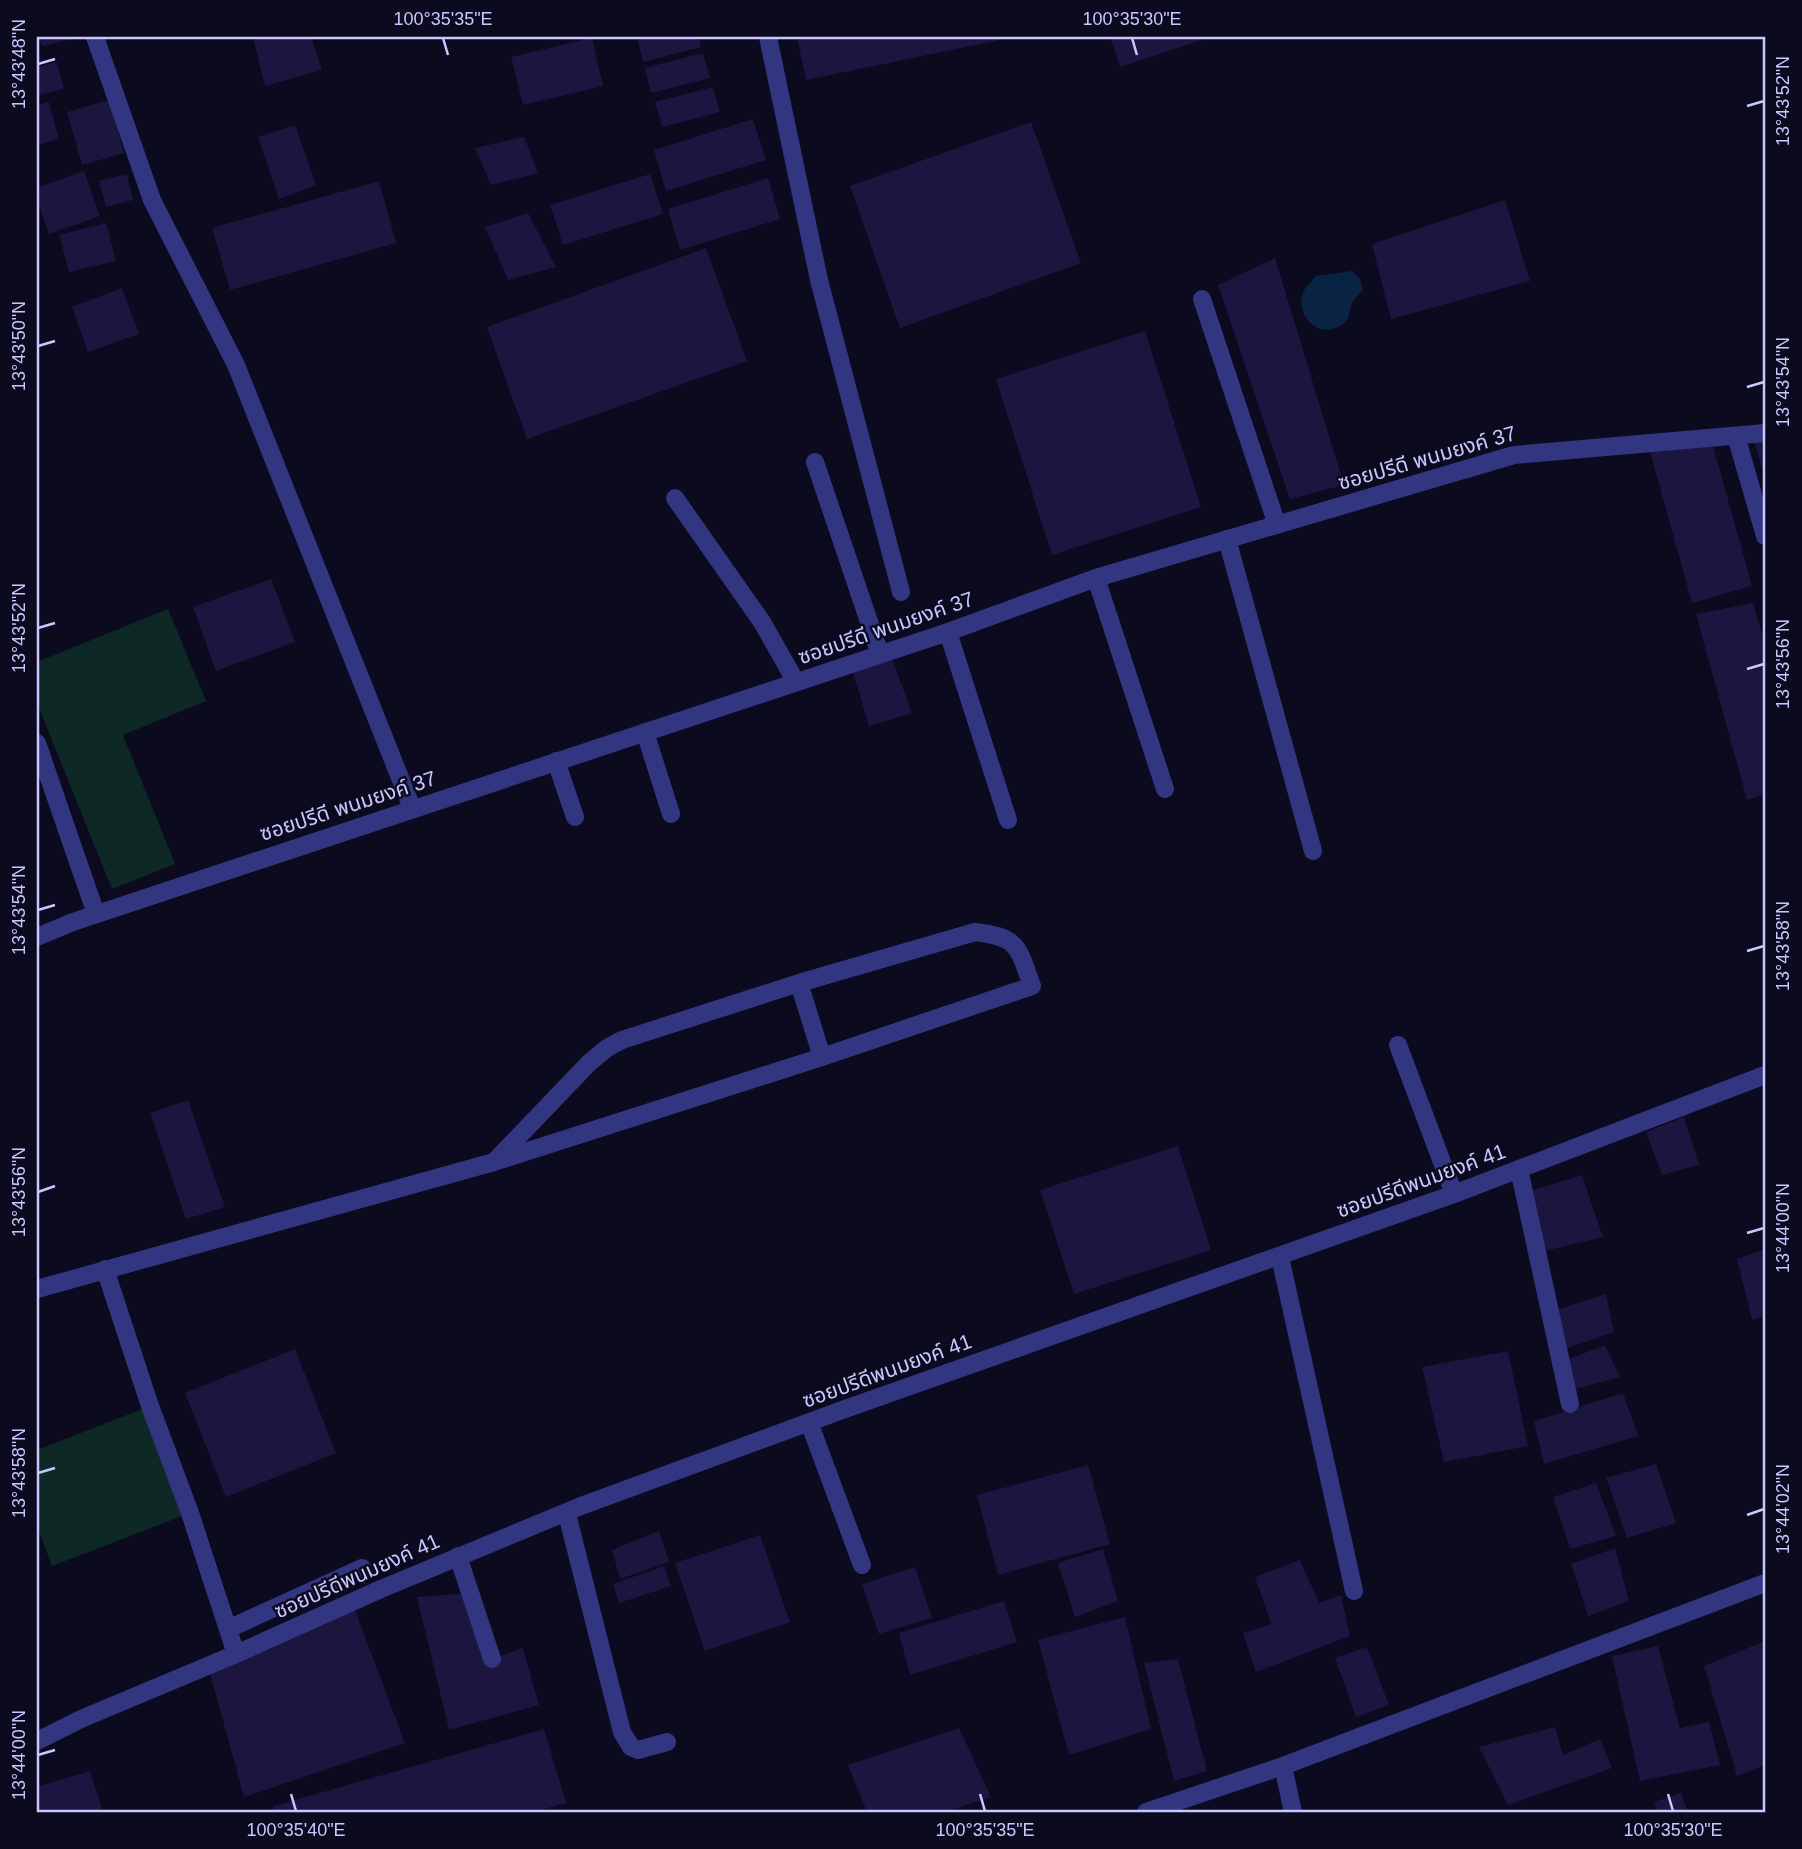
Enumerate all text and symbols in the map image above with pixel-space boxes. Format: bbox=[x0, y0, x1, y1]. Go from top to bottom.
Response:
text: 100°35'35"E bbox=[393, 9, 493, 29]
text: 100°35'30"E bbox=[1082, 9, 1182, 29]
text: 13°43'48"N bbox=[9, 19, 29, 109]
text: 13°43'52"N bbox=[1773, 56, 1793, 146]
text: 13°43'50"N bbox=[9, 301, 29, 391]
text: 13°43'54"N bbox=[1773, 337, 1793, 427]
street label: ซอยปรีดี พนมยงค์ 37 bbox=[1335, 421, 1519, 494]
text: 13°43'52"N bbox=[9, 583, 29, 673]
street label: ซอยปรีดี พนมยงค์ 37 bbox=[795, 587, 977, 668]
text: 13°43'56"N bbox=[1773, 619, 1793, 709]
street label: ซอยปรีดี พนมยงค์ 37 bbox=[257, 766, 439, 845]
text: 13°43'54"N bbox=[9, 865, 29, 955]
text: 13°43'58"N bbox=[1773, 901, 1793, 991]
street label: ซอยปรีดีพนมยงค์ 41 bbox=[1333, 1139, 1509, 1222]
text: 13°43'56"N bbox=[9, 1147, 29, 1237]
text: 13°44'00"N bbox=[1773, 1183, 1793, 1273]
street label: ซอยปรีดีพนมยงค์ 41 bbox=[799, 1329, 975, 1412]
text: 13°43'58"N bbox=[9, 1428, 29, 1518]
text: 13°44'02"N bbox=[1773, 1464, 1793, 1554]
street label: ซอยปรีดีพนมยงค์ 41 bbox=[271, 1529, 443, 1622]
text: 13°44'00"N bbox=[9, 1710, 29, 1800]
text: 100°35'40"E bbox=[246, 1820, 346, 1840]
text: 100°35'35"E bbox=[935, 1820, 1035, 1840]
text: 100°35'30"E bbox=[1623, 1820, 1723, 1840]

